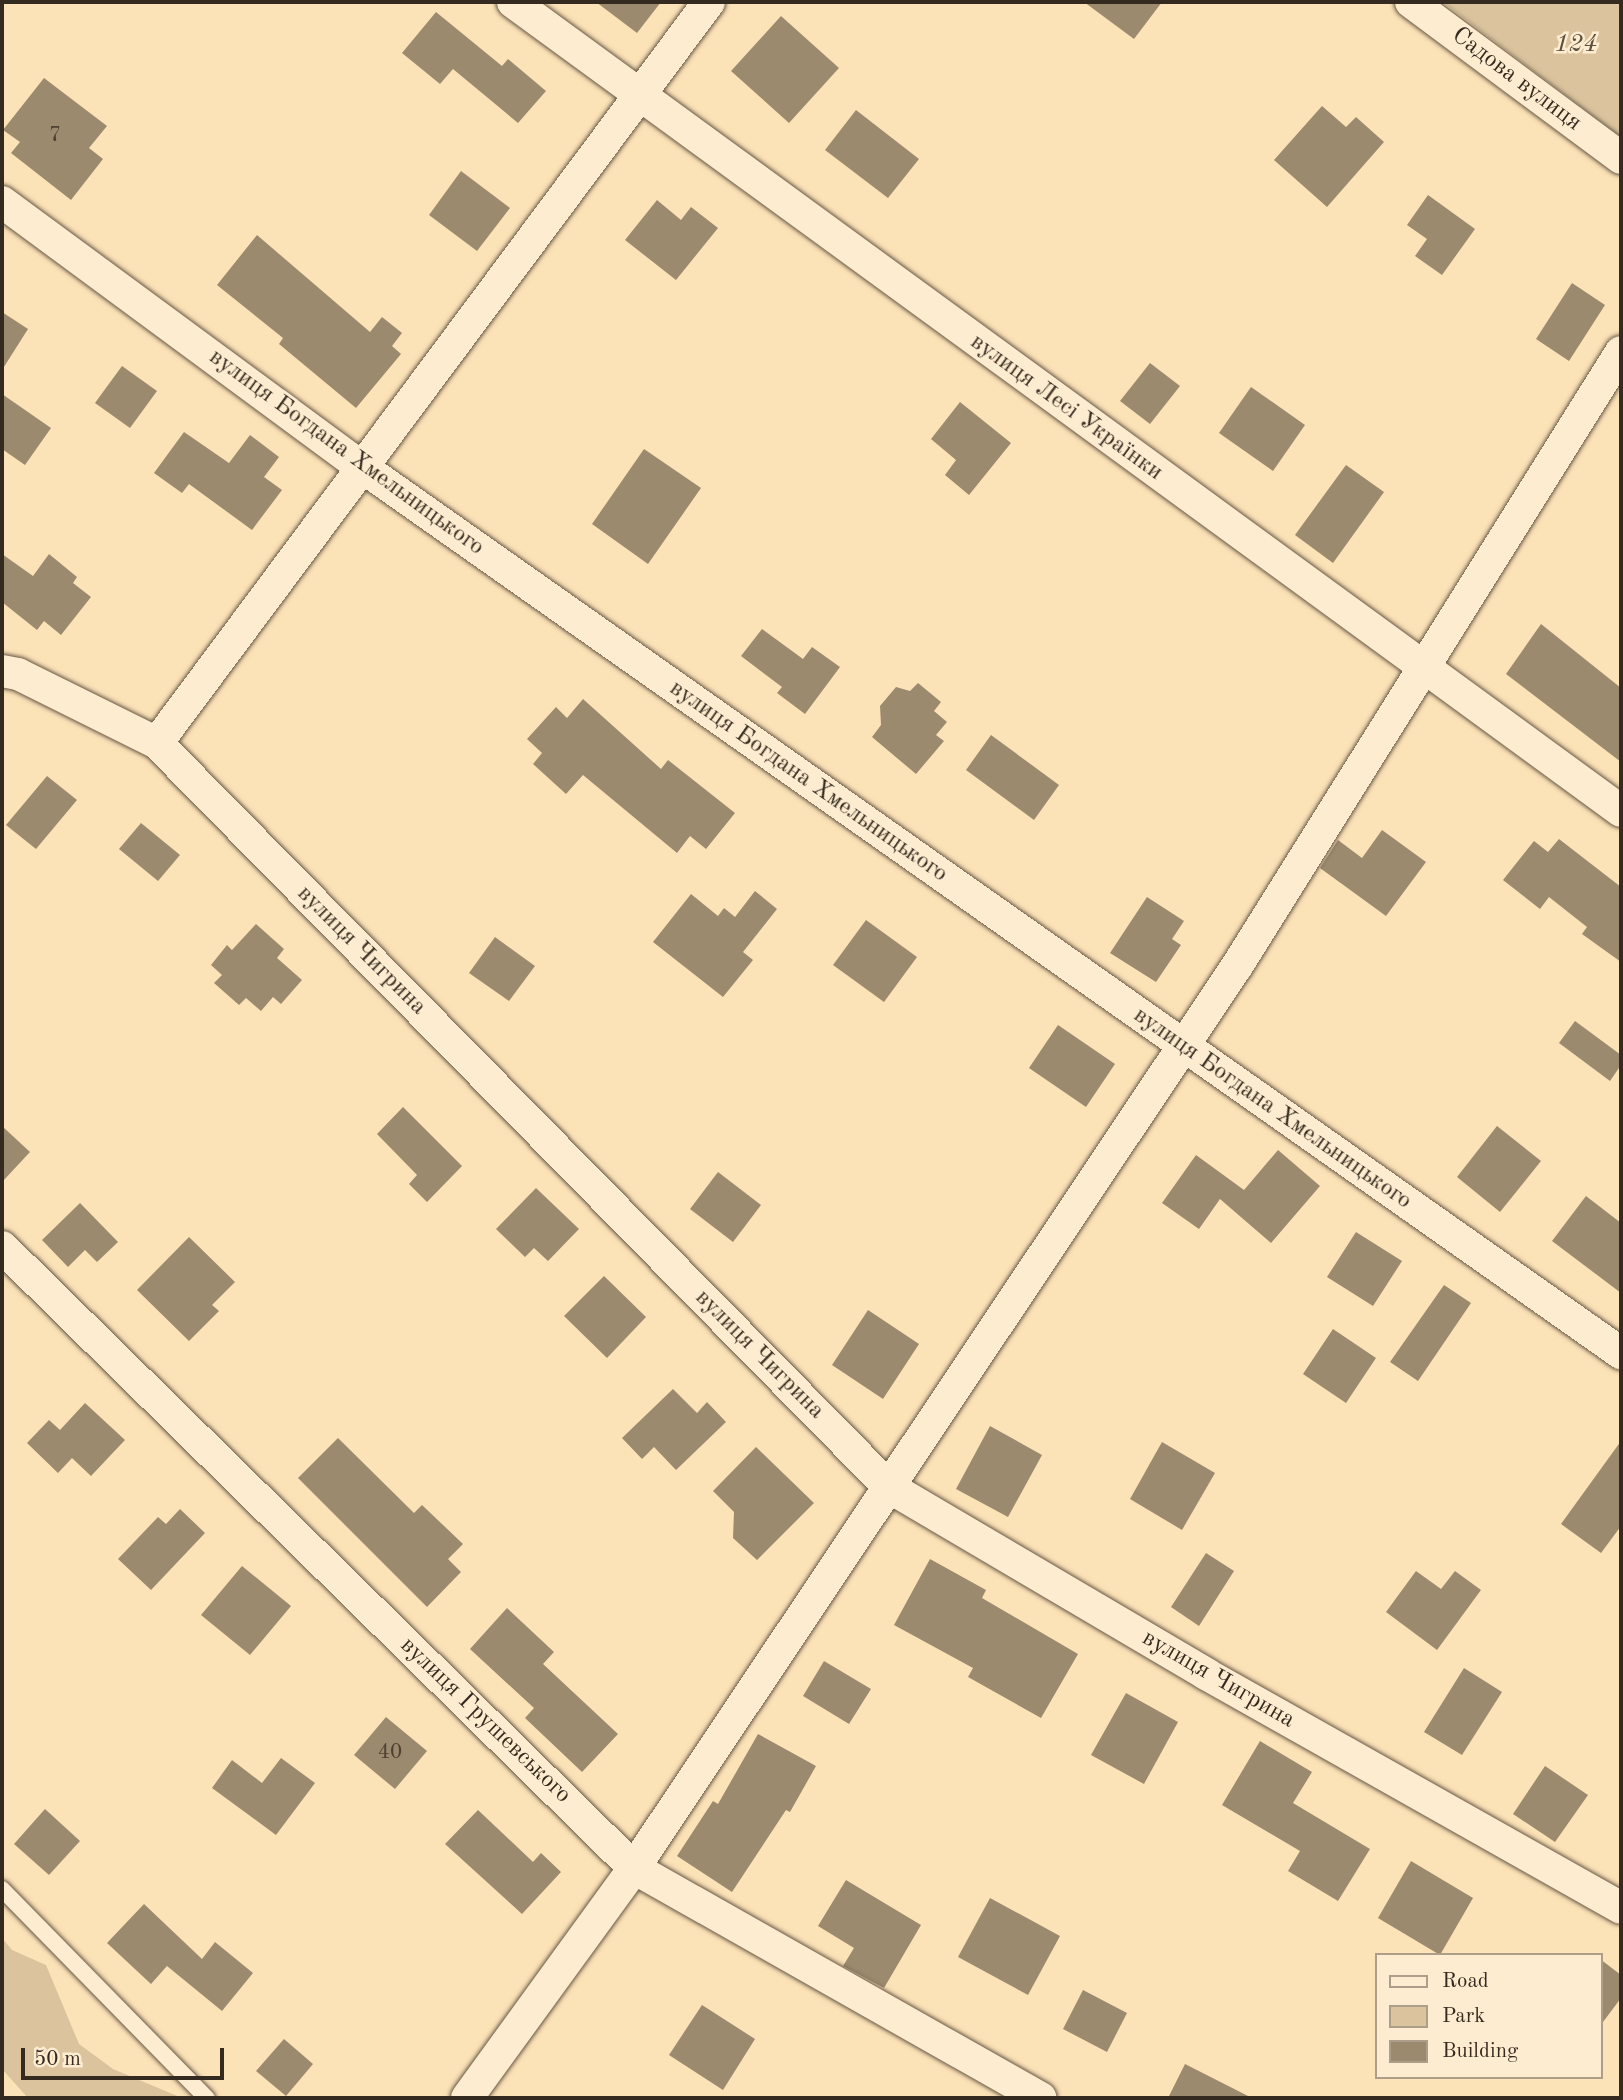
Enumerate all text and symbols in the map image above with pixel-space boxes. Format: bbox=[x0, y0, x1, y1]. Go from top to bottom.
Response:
street label: Садова вулиця bbox=[1445, 22, 1587, 138]
park label: 124 bbox=[1555, 32, 1597, 60]
house number: 7 bbox=[49, 123, 61, 149]
street label: вулиця Лесі Українки bbox=[964, 328, 1168, 488]
street label: вулиця Богдана Хмельницького bbox=[203, 343, 489, 563]
street label: вулиця Богдана Хмельницького bbox=[663, 675, 953, 889]
street label: вулиця Чигрина bbox=[290, 880, 432, 1022]
street label: вулиця Богдана Хмельницького bbox=[1127, 1002, 1417, 1216]
street label: вулиця Чигрина bbox=[688, 1284, 830, 1426]
street label: вулиця Чигрина bbox=[1137, 1625, 1299, 1735]
street label: вулиця Грушевського bbox=[393, 1632, 577, 1810]
house number: 40 bbox=[378, 1740, 402, 1766]
legend bbox=[1374, 1953, 1602, 2079]
text: Road bbox=[1442, 1971, 1489, 1992]
text: Park bbox=[1442, 2006, 1485, 2027]
scale bar bbox=[24, 2034, 228, 2078]
text: Building bbox=[1442, 2041, 1518, 2062]
text: 50 m bbox=[34, 2049, 81, 2070]

